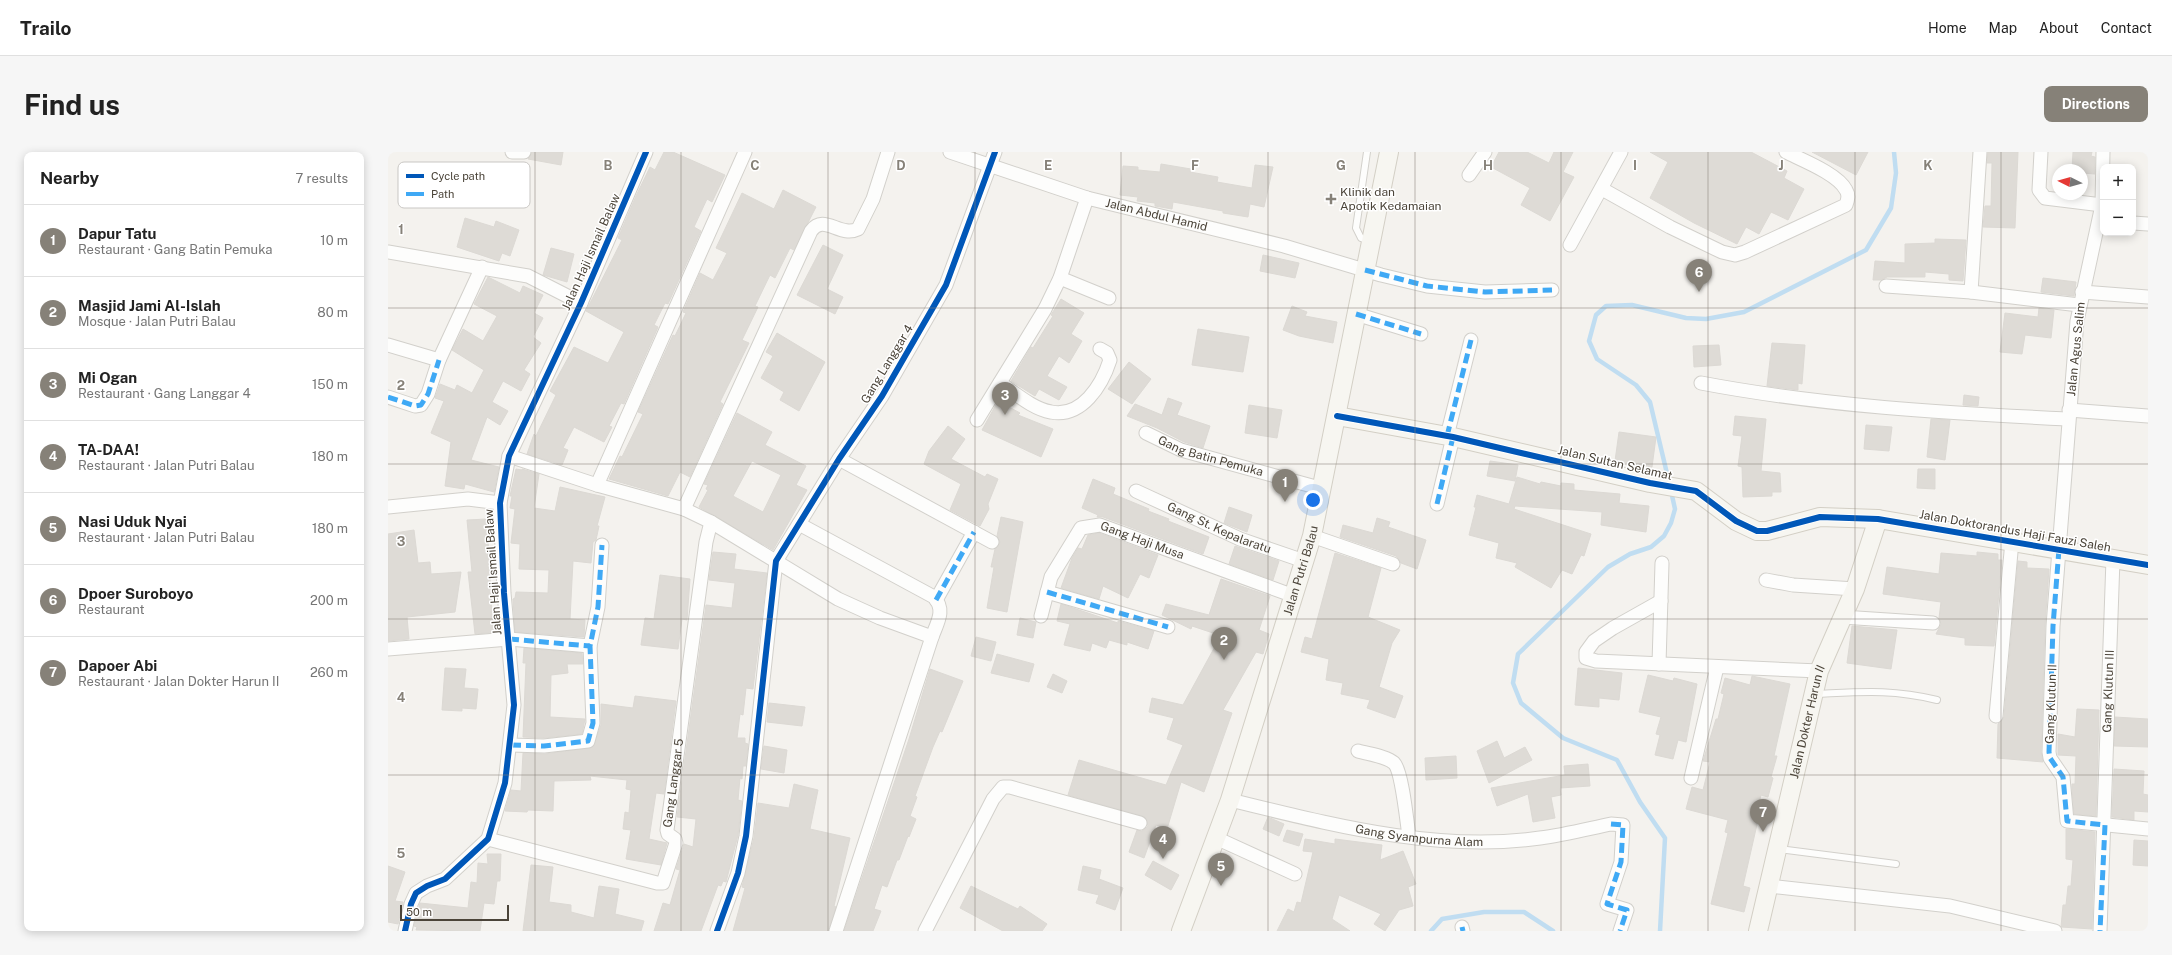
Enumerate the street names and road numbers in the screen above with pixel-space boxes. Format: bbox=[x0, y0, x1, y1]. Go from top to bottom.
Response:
street label: Jalan Haji Ismail Balaw bbox=[559, 191, 623, 313]
street label: Jalan Abdul Hamid bbox=[1104, 196, 1209, 234]
street label: Jalan Agus Salim bbox=[2064, 301, 2088, 397]
street label: Gang Langgar 4 bbox=[858, 322, 916, 406]
street label: Gang Batin Pemuka bbox=[1156, 433, 1265, 479]
street label: Jalan Sultan Selamat bbox=[1556, 443, 1674, 483]
street label: Gang St. Kepalaratu bbox=[1165, 499, 1273, 556]
street label: Jalan Doktorandus Haji Fauzi Saleh bbox=[1918, 507, 2112, 555]
street label: Jalan Haji Ismail Balaw bbox=[482, 508, 504, 636]
street label: Gang Haji Musa bbox=[1099, 519, 1186, 562]
street label: Jalan Putri Balau bbox=[1281, 525, 1321, 617]
street label: Gang Klutun III bbox=[2100, 649, 2117, 733]
street label: Jalan Dokter Harun II bbox=[1787, 663, 1828, 780]
street label: Gang Klutun II bbox=[2043, 664, 2059, 744]
street label: Gang Langgar 5 bbox=[660, 737, 686, 828]
street label: Gang Syampurna Alam bbox=[1354, 822, 1483, 849]

